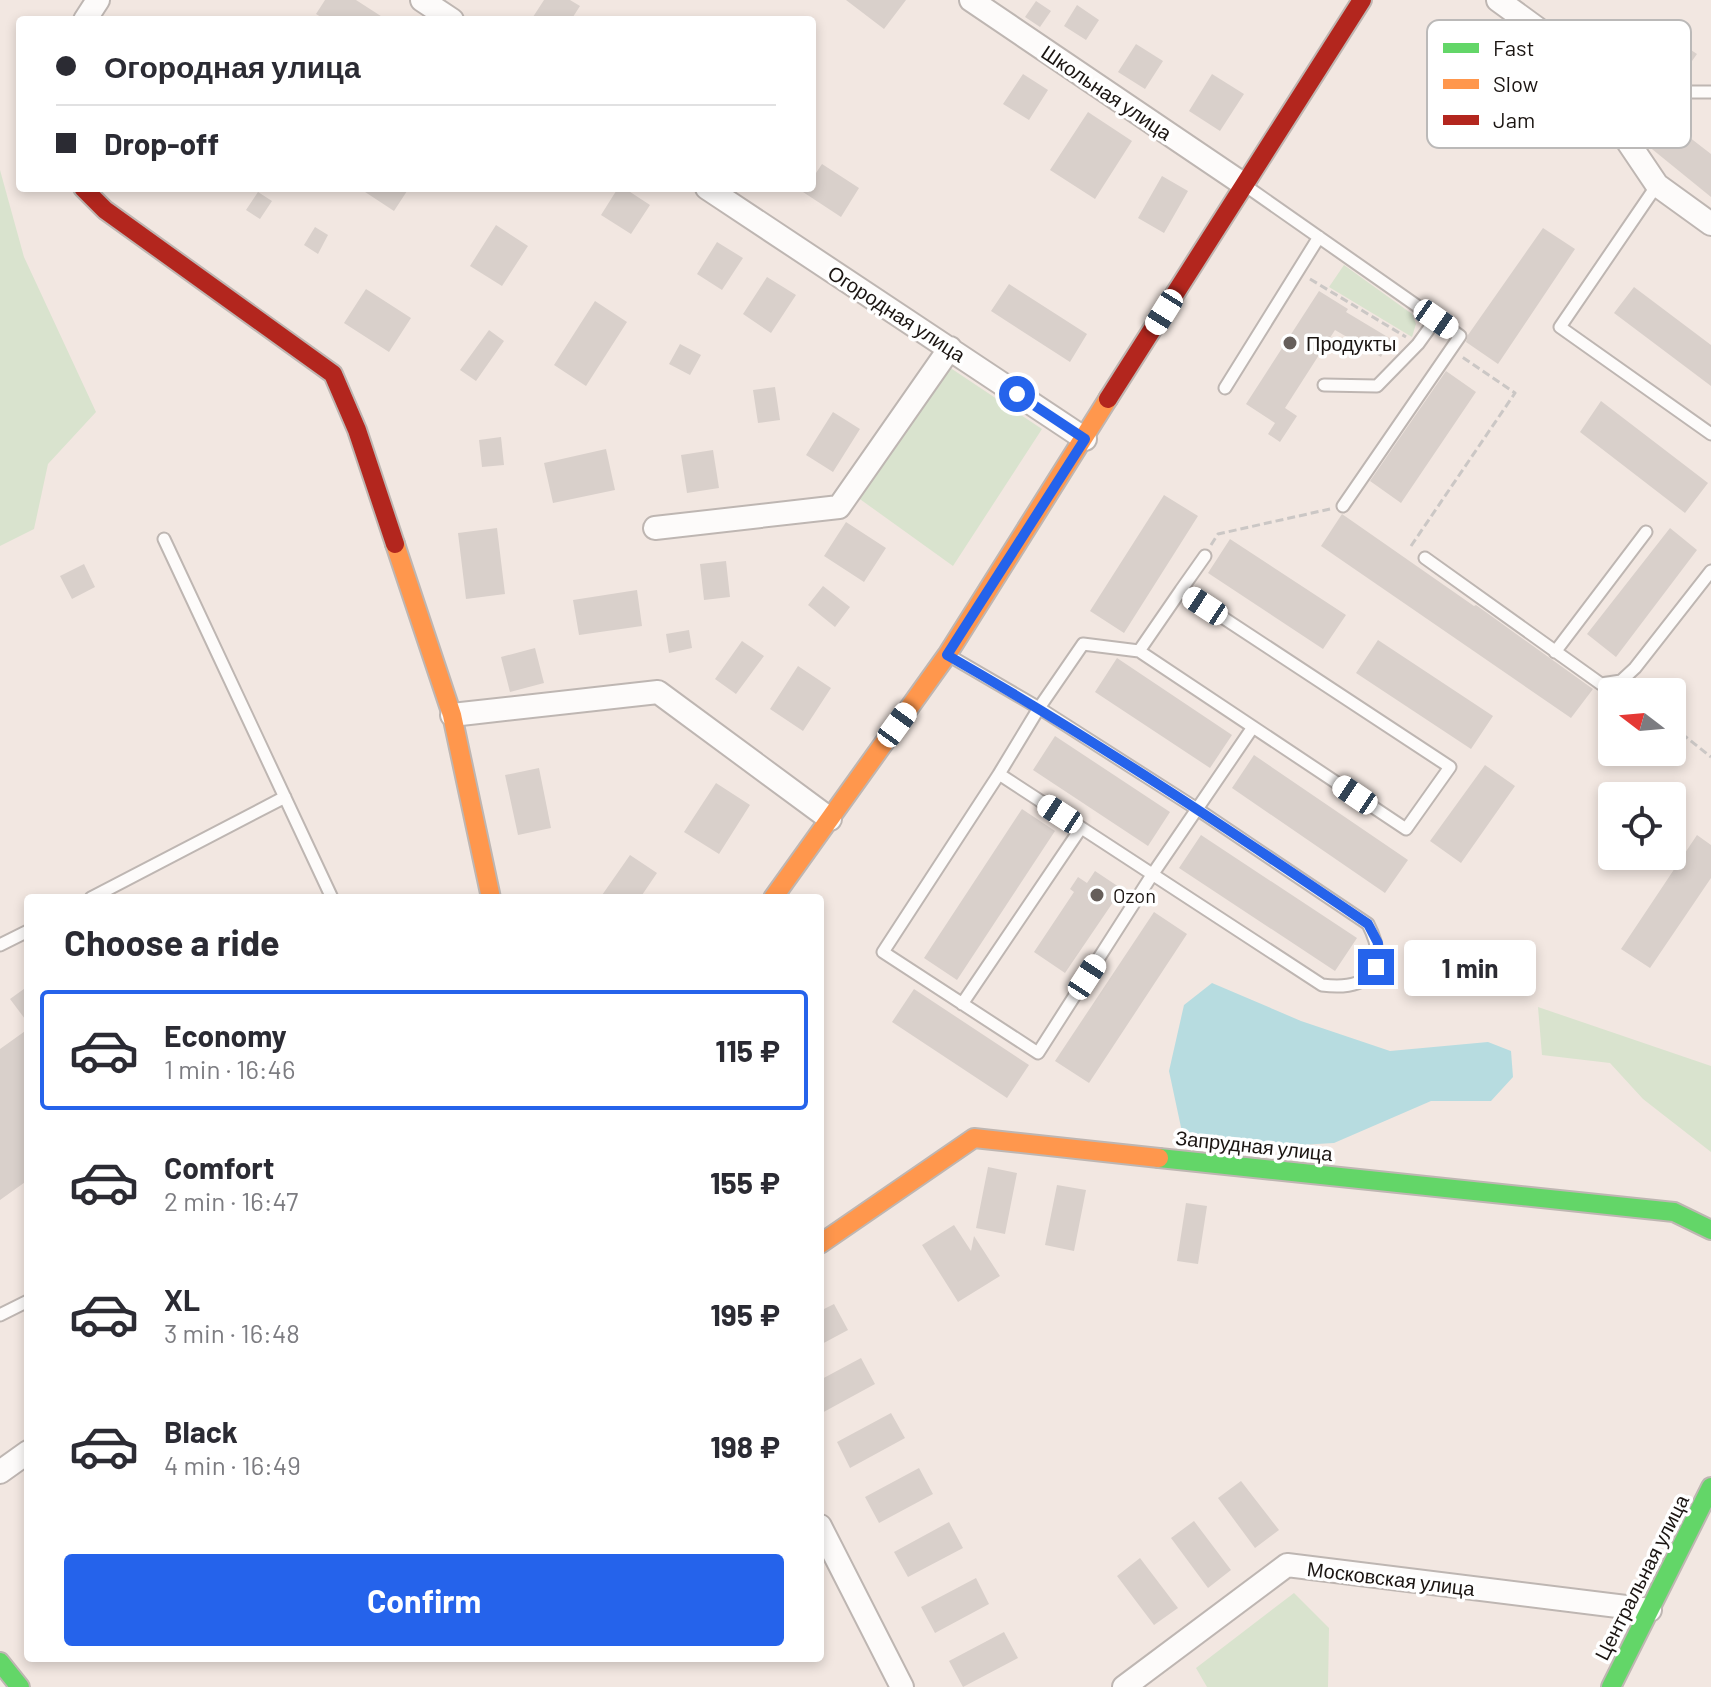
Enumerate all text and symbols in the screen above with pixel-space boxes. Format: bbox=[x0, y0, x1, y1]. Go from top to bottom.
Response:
legend bbox=[1427, 20, 1691, 148]
text: Fast bbox=[1493, 34, 1535, 60]
street label: Школьная улица bbox=[1037, 40, 1177, 145]
text: Огородная улица bbox=[104, 48, 361, 84]
text: Slow bbox=[1493, 70, 1538, 96]
text: Jam bbox=[1493, 106, 1535, 132]
text: Drop-off bbox=[104, 125, 219, 161]
street label: Огородная улица bbox=[824, 260, 971, 367]
car bbox=[1141, 285, 1187, 339]
car bbox=[1409, 295, 1463, 343]
place label: Продукты bbox=[1306, 331, 1396, 355]
marker: Продукты bbox=[1281, 334, 1299, 352]
route start bbox=[999, 376, 1035, 412]
car bbox=[1178, 583, 1232, 629]
north arrow bbox=[1598, 678, 1686, 766]
map controls bbox=[1598, 678, 1686, 870]
car bbox=[873, 699, 921, 751]
car bbox=[1328, 772, 1382, 818]
button: locate bbox=[1598, 782, 1686, 870]
car bbox=[1033, 791, 1087, 837]
place label: Ozon bbox=[1113, 883, 1156, 907]
marker: Ozon bbox=[1088, 886, 1106, 904]
text: Choose a ride bbox=[64, 920, 280, 963]
callout: 1 min bbox=[1404, 939, 1536, 995]
route end bbox=[1358, 949, 1394, 985]
car bbox=[1064, 950, 1110, 1004]
text: 1 min bbox=[1442, 952, 1498, 983]
icon: car bbox=[68, 1014, 140, 1086]
text: Economy bbox=[164, 1017, 287, 1053]
text: 115 ₽ bbox=[715, 1032, 780, 1068]
text: 1 min · 16:46 bbox=[164, 1053, 295, 1084]
street label: Запрудная улица bbox=[1174, 1125, 1335, 1165]
icon: car bbox=[68, 1146, 140, 1218]
text: Comfort bbox=[164, 1149, 274, 1185]
text: 155 ₽ bbox=[710, 1164, 780, 1200]
text: 2 min · 16:47 bbox=[164, 1185, 298, 1216]
icon: car bbox=[68, 1278, 140, 1350]
text: XL bbox=[164, 1281, 200, 1317]
text: 195 ₽ bbox=[710, 1296, 780, 1332]
text: 3 min · 16:48 bbox=[164, 1317, 300, 1348]
icon: car bbox=[68, 1410, 140, 1482]
text: Black bbox=[164, 1413, 238, 1449]
text: 198 ₽ bbox=[710, 1428, 780, 1464]
text: 4 min · 16:49 bbox=[164, 1449, 301, 1480]
street label: Центральная улица bbox=[1589, 1489, 1694, 1664]
button: Confirm bbox=[64, 1554, 784, 1646]
street label: Московская улица bbox=[1306, 1556, 1477, 1600]

